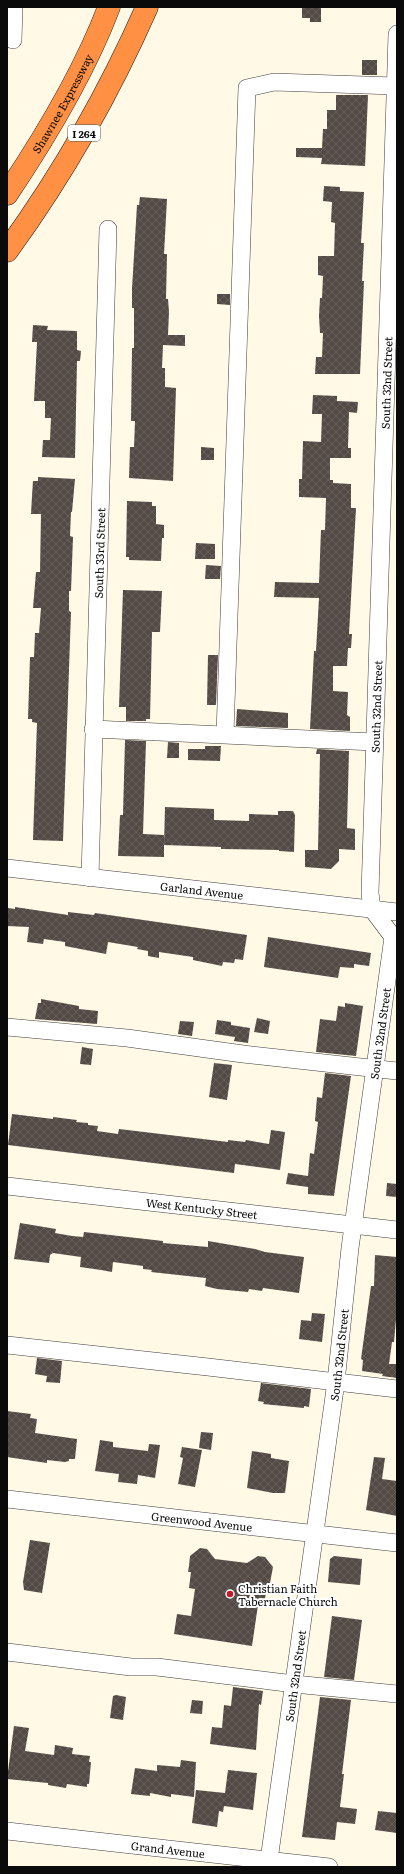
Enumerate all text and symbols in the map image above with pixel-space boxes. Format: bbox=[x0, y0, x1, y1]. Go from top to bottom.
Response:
street label: Shawnee Expressway bbox=[28, 51, 96, 156]
road number: I 264 bbox=[68, 125, 100, 141]
street label: South 32nd Street bbox=[377, 336, 396, 429]
street label: South 33rd Street bbox=[90, 507, 108, 599]
street label: South 32nd Street bbox=[366, 660, 385, 753]
street label: Garland Avenue bbox=[159, 877, 244, 903]
street label: South 32nd Street bbox=[365, 986, 394, 1080]
street label: West Kentucky Street bbox=[145, 1194, 259, 1222]
street label: South 32nd Street bbox=[325, 1308, 352, 1402]
street label: Greenwood Avenue bbox=[150, 1507, 253, 1535]
place label: Christian Faith Tabernacle Church bbox=[238, 1580, 338, 1609]
marker: Christian Faith Tabernacle Church bbox=[225, 1589, 235, 1599]
street label: South 32nd Street bbox=[280, 1628, 309, 1723]
street label: Grand Avenue bbox=[130, 1837, 206, 1861]

